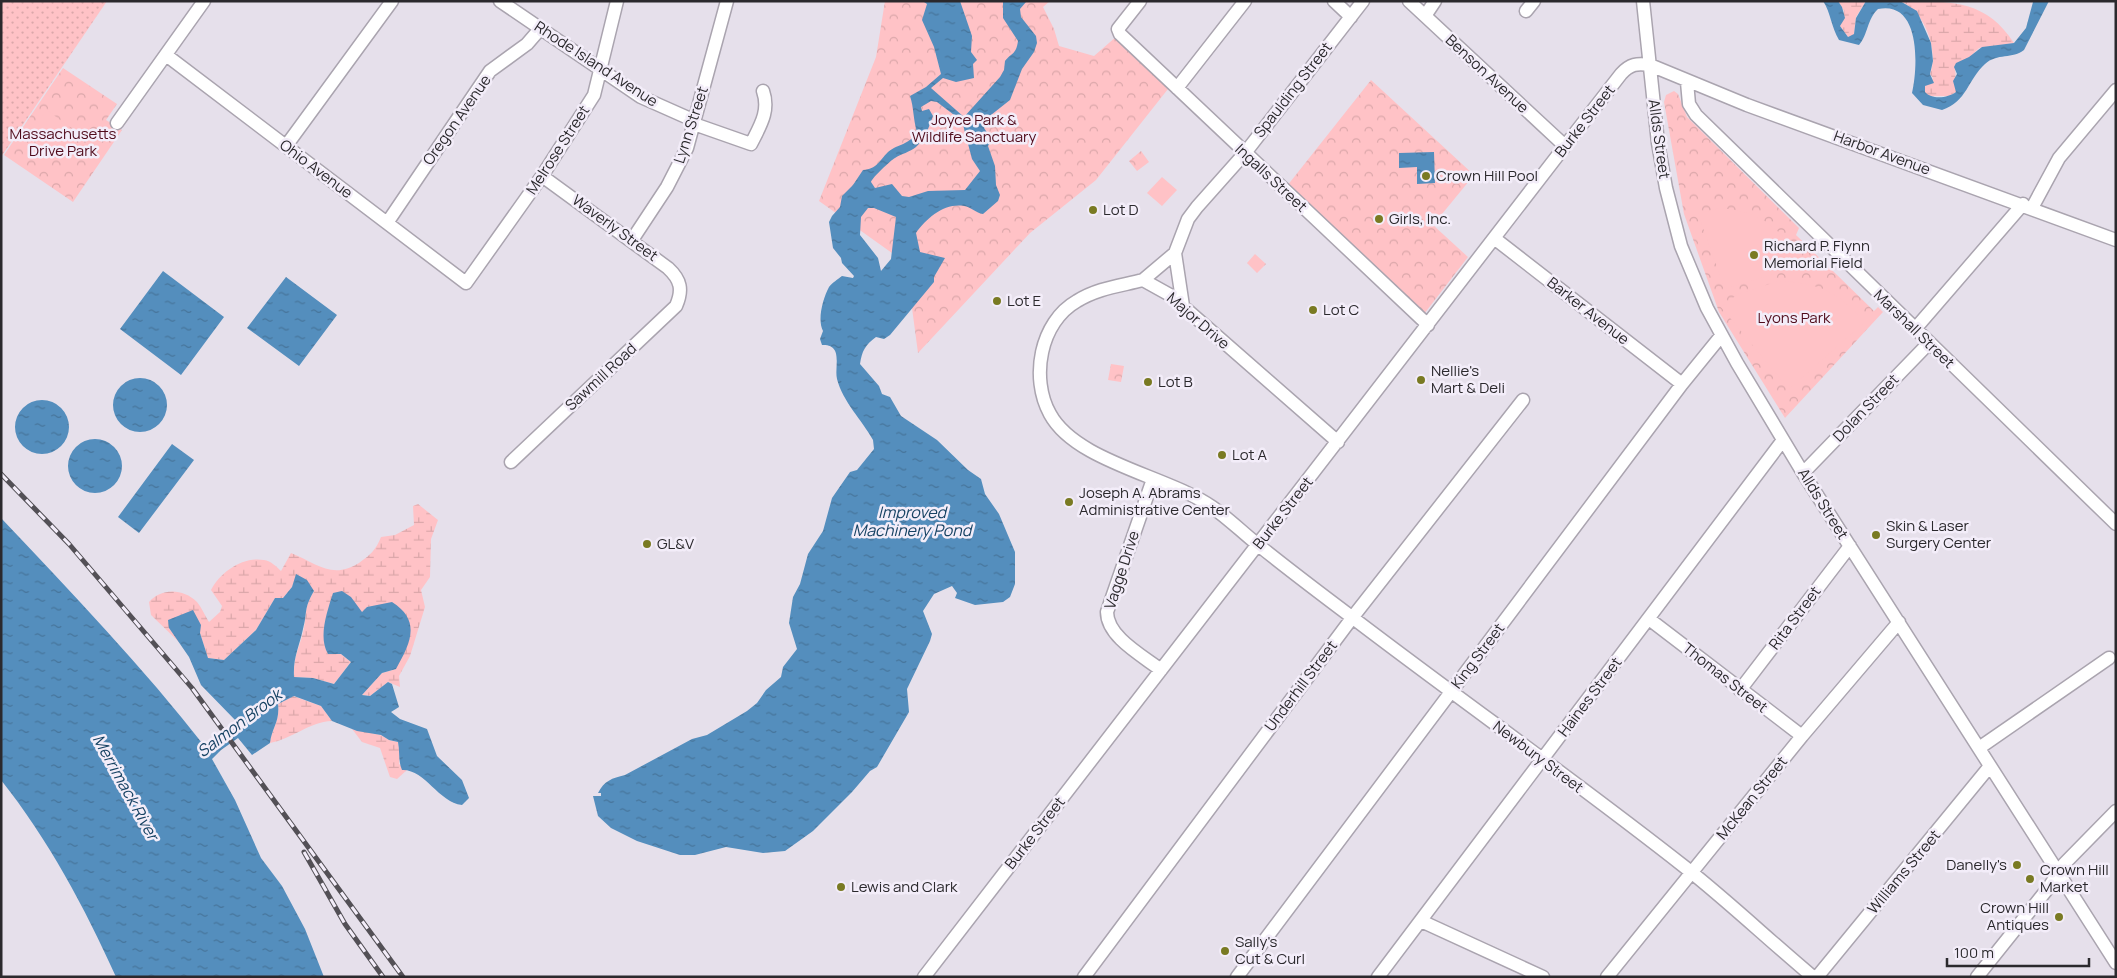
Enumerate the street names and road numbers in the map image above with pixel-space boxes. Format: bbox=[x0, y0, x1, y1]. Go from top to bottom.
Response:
street label: Rhode Island Avenue bbox=[530, 16, 662, 112]
street label: Benson Avenue bbox=[1441, 30, 1534, 118]
street label: Spaulding Street bbox=[1249, 37, 1337, 142]
street label: Oregon Avenue bbox=[418, 70, 496, 169]
street label: Burke Street bbox=[1550, 80, 1620, 161]
street label: Lynn Street bbox=[668, 84, 713, 166]
street label: Allds Street bbox=[1644, 98, 1675, 180]
street label: Melrose Street bbox=[521, 101, 594, 198]
street label: Harbor Avenue bbox=[1831, 125, 1934, 180]
street label: Ohio Avenue bbox=[275, 134, 357, 203]
street label: Ingalls Street bbox=[1231, 139, 1312, 217]
street label: Waverly Street bbox=[568, 189, 662, 266]
street label: Barker Avenue bbox=[1543, 272, 1634, 349]
street label: Marshall Street bbox=[1869, 285, 1959, 373]
street label: Major Drive bbox=[1162, 287, 1234, 354]
street label: Sawmill Road bbox=[560, 338, 641, 415]
street label: Dolan Street bbox=[1828, 369, 1903, 446]
street label: Allds Street bbox=[1793, 464, 1854, 543]
street label: Burke Street bbox=[1248, 472, 1318, 553]
street label: Vagge Drive bbox=[1099, 528, 1144, 612]
street label: Rita Street bbox=[1764, 582, 1825, 654]
street label: King Street bbox=[1446, 619, 1509, 693]
street label: Underhill Street bbox=[1259, 636, 1342, 736]
street label: Thomas Street bbox=[1678, 638, 1772, 718]
street label: Haines Street bbox=[1553, 653, 1626, 741]
street label: Newbury Street bbox=[1489, 716, 1588, 798]
street label: McKean Street bbox=[1711, 751, 1792, 844]
street label: Burke Street bbox=[1000, 792, 1070, 873]
street label: Williams Street bbox=[1862, 825, 1945, 918]

